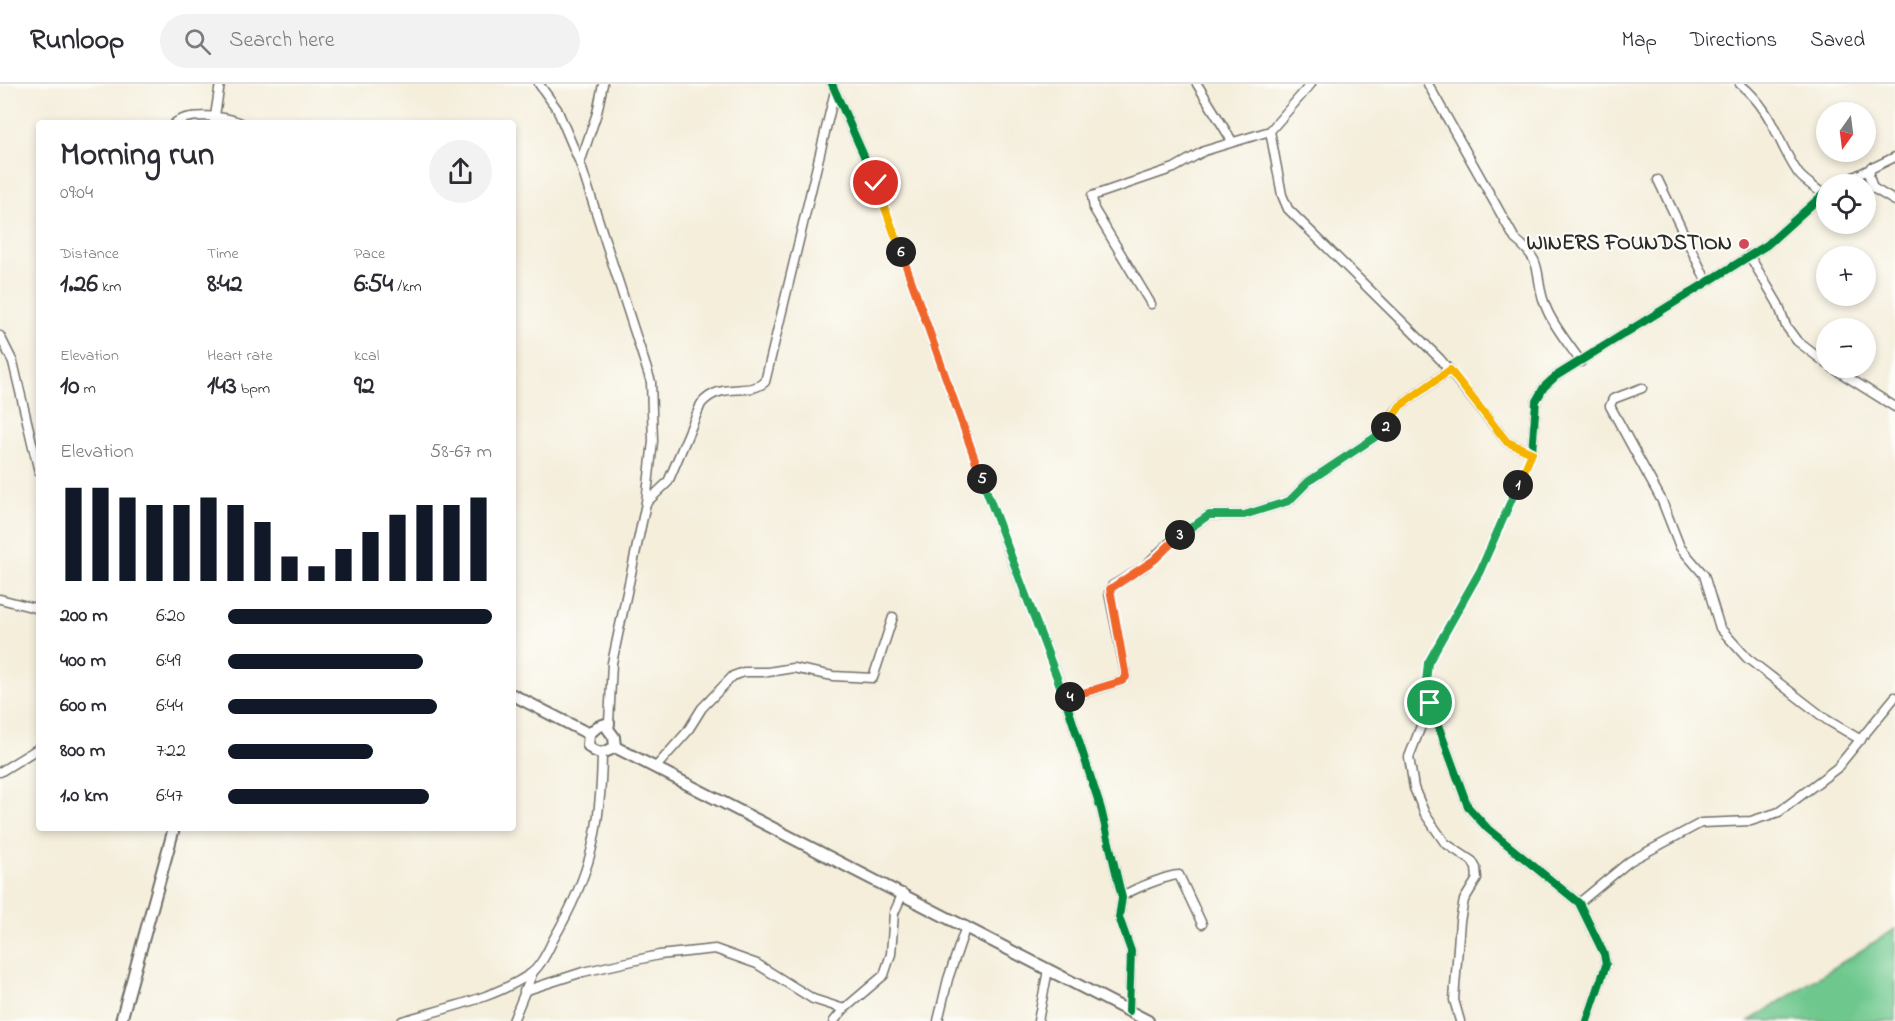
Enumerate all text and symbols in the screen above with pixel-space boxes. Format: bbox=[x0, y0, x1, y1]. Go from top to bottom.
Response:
search box bbox=[160, 14, 580, 68]
text: Runloop bbox=[30, 21, 124, 62]
icon: search bbox=[181, 25, 214, 58]
text: Search here bbox=[229, 25, 335, 57]
text: Map bbox=[1621, 26, 1657, 56]
text: Directions bbox=[1690, 26, 1777, 56]
text: Saved bbox=[1810, 26, 1865, 56]
north arrow bbox=[1816, 102, 1876, 162]
map controls bbox=[1816, 102, 1876, 378]
text: Morning run bbox=[60, 132, 214, 180]
button: share bbox=[429, 140, 492, 203]
pin bbox=[850, 157, 901, 208]
icon: check bbox=[859, 166, 892, 199]
button: locate bbox=[1816, 174, 1876, 234]
text: 09:04 bbox=[60, 179, 93, 208]
place label: WINERS FOUNDSTION bbox=[1527, 229, 1732, 259]
pin: 6 bbox=[886, 237, 916, 267]
marker: WINERS FOUNDSTION bbox=[1737, 237, 1751, 251]
text: 6 bbox=[897, 240, 905, 264]
text: Distance bbox=[60, 242, 119, 266]
text: Time bbox=[207, 242, 239, 266]
text: Pace bbox=[354, 242, 385, 266]
button: + bbox=[1816, 246, 1876, 306]
text: 1.26 bbox=[60, 266, 98, 304]
text: 8:42 bbox=[207, 266, 243, 304]
text: 6:54 bbox=[354, 266, 393, 304]
text: km bbox=[98, 275, 121, 299]
text: /km bbox=[393, 275, 422, 299]
button: − bbox=[1816, 318, 1876, 378]
text: Elevation bbox=[60, 344, 119, 368]
text: Heart rate bbox=[207, 344, 273, 368]
text: kcal bbox=[354, 344, 379, 368]
text: 10 bbox=[60, 368, 80, 406]
text: 143 bbox=[207, 368, 237, 406]
text: 92 bbox=[354, 368, 375, 406]
text: m bbox=[80, 377, 96, 401]
text: bpm bbox=[237, 377, 270, 401]
pin: 2 bbox=[1371, 412, 1401, 442]
text: 2 bbox=[1382, 415, 1390, 439]
text: Elevation bbox=[60, 438, 134, 467]
text: 58–67 m bbox=[430, 438, 492, 467]
pin: 5 bbox=[967, 464, 997, 494]
text: 5 bbox=[977, 467, 987, 491]
pin: 1 bbox=[1503, 470, 1533, 500]
text: 1 bbox=[1515, 473, 1521, 497]
pin: 3 bbox=[1165, 520, 1195, 550]
text: 3 bbox=[1177, 523, 1183, 547]
text: 200 m bbox=[60, 602, 108, 631]
text: 6:20 bbox=[156, 602, 185, 631]
text: 400 m bbox=[60, 647, 106, 676]
text: 6:49 bbox=[156, 647, 181, 676]
pin bbox=[1404, 677, 1455, 728]
pin: 4 bbox=[1055, 682, 1085, 712]
text: 4 bbox=[1067, 685, 1073, 709]
icon: arrive bbox=[1413, 686, 1446, 719]
text: 600 m bbox=[60, 692, 107, 721]
text: 6:44 bbox=[156, 692, 183, 721]
text: 800 m bbox=[60, 737, 105, 766]
text: 7:22 bbox=[156, 737, 186, 766]
text: 1.0 km bbox=[60, 782, 108, 811]
text: 6:47 bbox=[156, 782, 183, 811]

